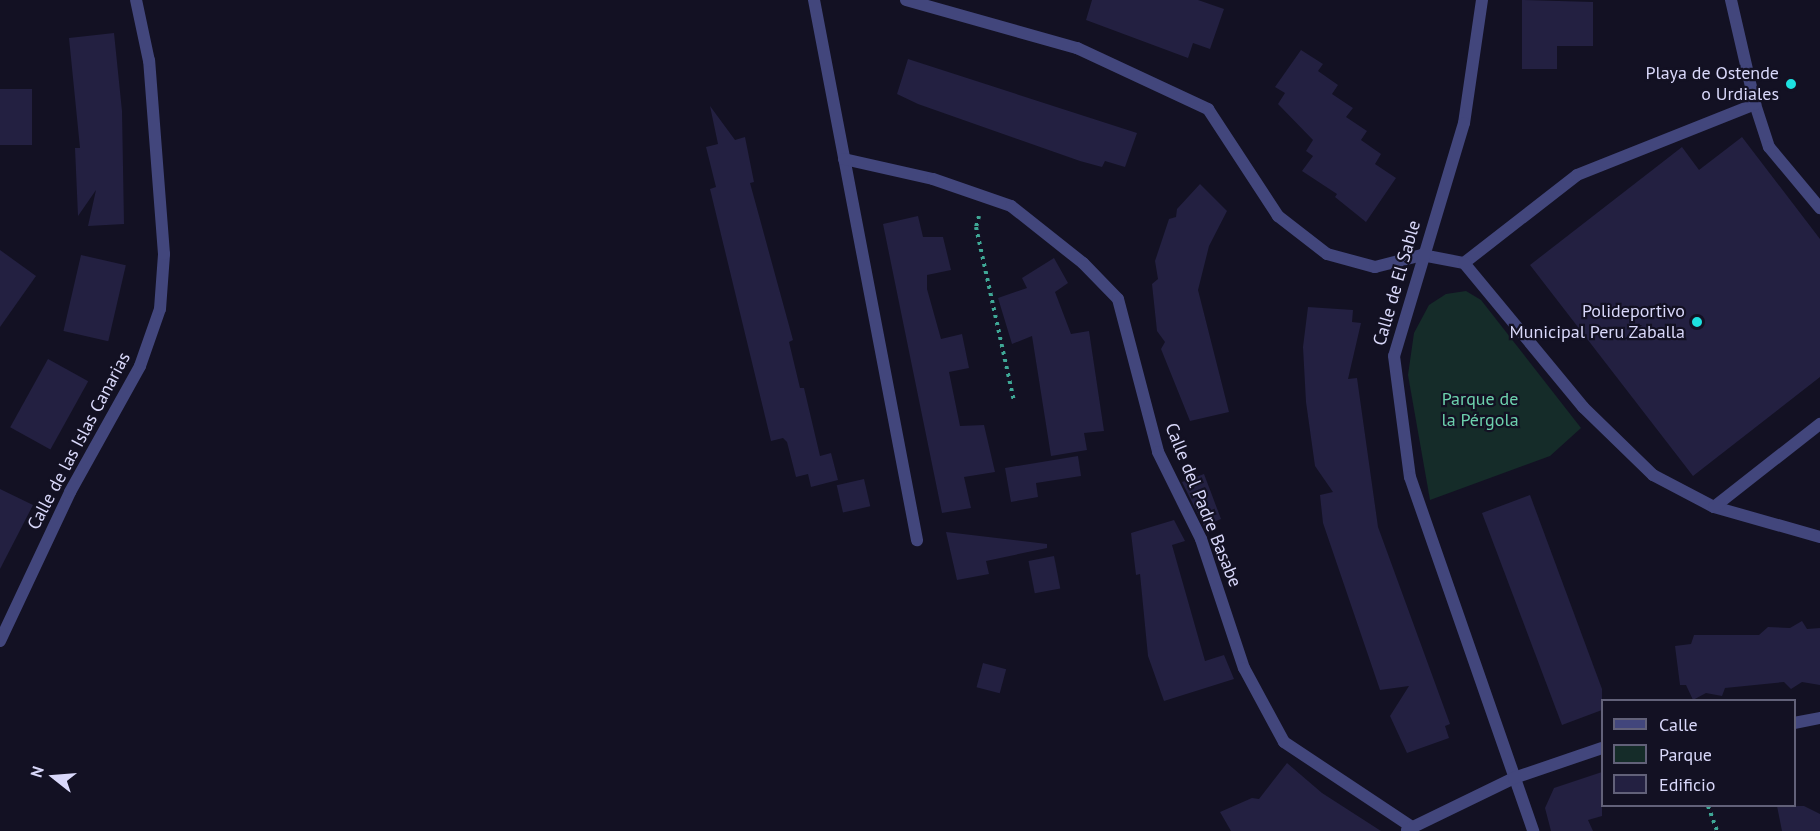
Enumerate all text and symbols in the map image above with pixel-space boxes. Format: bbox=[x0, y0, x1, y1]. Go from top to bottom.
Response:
place label: Playa de Ostende o Urdiales bbox=[1645, 63, 1779, 106]
marker: Playa de Ostende o Urdiales bbox=[1784, 77, 1798, 91]
street label: Calle de El Sable bbox=[1369, 218, 1425, 348]
place label: Polideportivo Municipal Peru Zaballa bbox=[1509, 301, 1685, 344]
marker: Polideportivo Municipal Peru Zaballa bbox=[1690, 315, 1704, 329]
street label: Calle de las Islas Canarias bbox=[23, 348, 135, 534]
park label: Parque de la Pérgola bbox=[1441, 389, 1519, 432]
street label: Calle del Padre Basabe bbox=[1160, 420, 1246, 590]
legend bbox=[1601, 699, 1796, 807]
text: Calle bbox=[1659, 713, 1698, 736]
text: Parque bbox=[1659, 743, 1712, 766]
north arrow bbox=[24, 747, 84, 807]
text: N bbox=[26, 764, 48, 780]
text: Edificio bbox=[1659, 773, 1715, 796]

